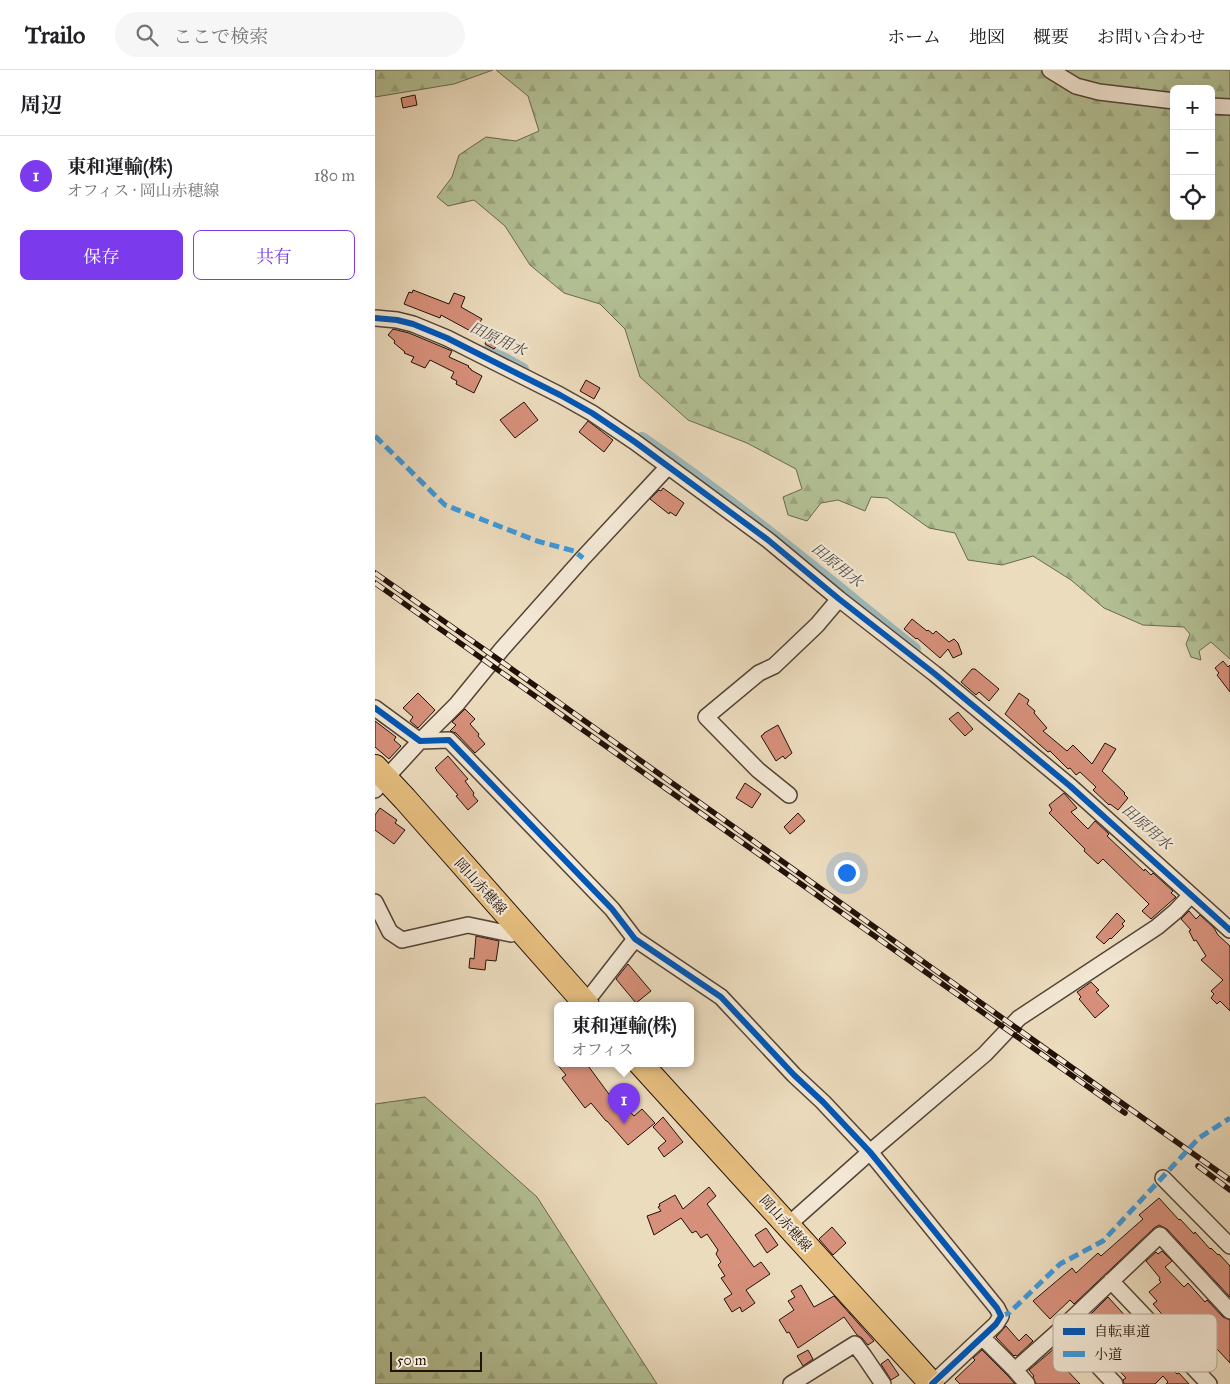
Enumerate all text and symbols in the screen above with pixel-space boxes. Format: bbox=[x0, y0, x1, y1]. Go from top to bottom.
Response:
search box bbox=[115, 12, 465, 57]
text: Trailo bbox=[25, 20, 85, 50]
icon: search bbox=[133, 21, 161, 49]
text: ここで検索 bbox=[173, 25, 268, 48]
text: ホーム bbox=[887, 26, 941, 48]
text: 地図 bbox=[969, 26, 1005, 48]
text: 概要 bbox=[1033, 26, 1069, 48]
text: お問い合わせ bbox=[1097, 26, 1205, 48]
map controls bbox=[1170, 85, 1215, 220]
button: + bbox=[1170, 85, 1215, 130]
text: 周辺 bbox=[20, 92, 62, 118]
button: − bbox=[1170, 130, 1215, 175]
text: 東和運輸(株) bbox=[67, 155, 173, 178]
text: 1 bbox=[33, 166, 39, 185]
text: 180 m bbox=[314, 166, 355, 185]
button: locate bbox=[1170, 175, 1215, 220]
text: オフィス · 岡山赤穂線 bbox=[67, 181, 220, 200]
button: 保存 bbox=[20, 230, 183, 280]
button: 共有 bbox=[193, 230, 355, 280]
water label: 田原用水 bbox=[467, 318, 531, 361]
water label: 田原用水 bbox=[808, 539, 868, 592]
water label: 田原用水 bbox=[1118, 801, 1177, 855]
street label: 岡山赤穂線 bbox=[451, 855, 510, 918]
your location bbox=[834, 860, 860, 886]
popup bbox=[554, 1002, 694, 1067]
text: 東和運輸(株) bbox=[571, 1014, 677, 1037]
text: オフィス bbox=[571, 1040, 633, 1059]
pin: 1 bbox=[608, 1083, 640, 1124]
street label: 岡山赤穂線 bbox=[756, 1192, 815, 1255]
legend bbox=[1053, 1314, 1217, 1372]
text: 自転車道 bbox=[1094, 1323, 1150, 1340]
text: 小道 bbox=[1094, 1346, 1122, 1363]
scale bar bbox=[390, 1349, 483, 1372]
text: 50 m bbox=[397, 1352, 426, 1369]

